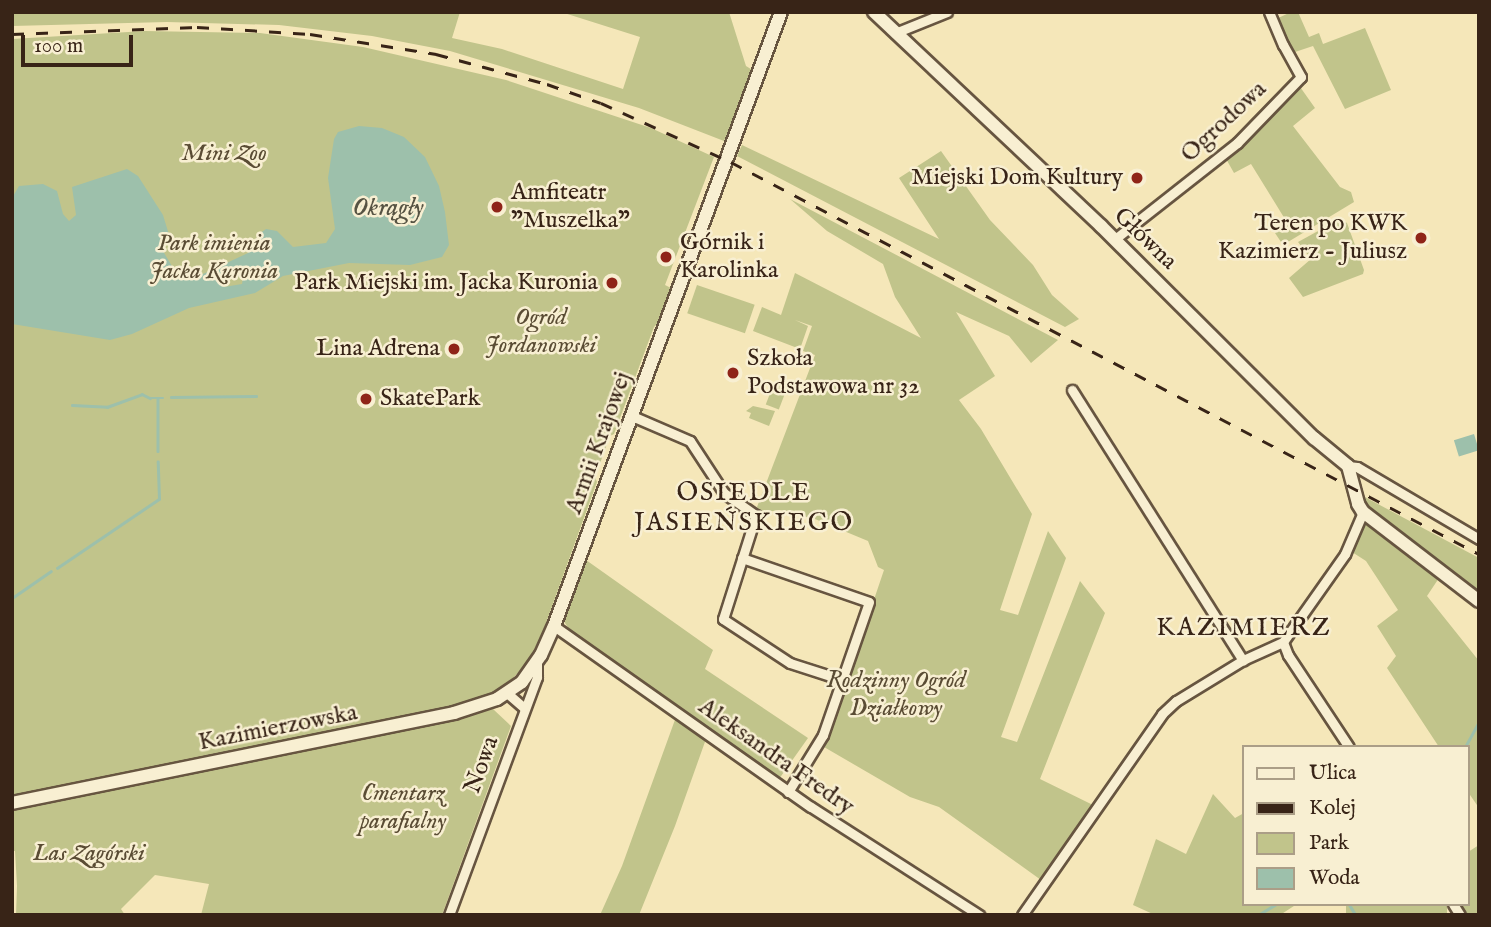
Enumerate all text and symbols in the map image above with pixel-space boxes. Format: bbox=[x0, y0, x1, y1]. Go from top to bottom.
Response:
scale bar bbox=[24, 21, 136, 65]
text: 100 m bbox=[34, 33, 83, 60]
street label: Ogrodowa bbox=[1175, 75, 1273, 169]
park label: Mini Zoo bbox=[181, 140, 267, 168]
place label: Miejski Dom Kultury bbox=[911, 164, 1123, 192]
marker: Miejski Dom Kultury bbox=[1129, 170, 1145, 186]
place label: Amfiteatr "Muszelka" bbox=[511, 179, 630, 235]
water label: Okrągły bbox=[352, 192, 424, 224]
marker: Amfiteatr "Muszelka" bbox=[489, 199, 505, 215]
street label: Główna bbox=[1107, 202, 1183, 276]
place label: Teren po KWK Kazimierz - Juliusz bbox=[1218, 210, 1407, 266]
place label: Górnik i Karolinka bbox=[680, 229, 778, 285]
park label: Park imienia Jacka Kuronia bbox=[150, 230, 278, 286]
marker: Teren po KWK Kazimierz - Juliusz bbox=[1413, 230, 1429, 246]
marker: Górnik i Karolinka bbox=[658, 249, 674, 265]
place label: Park Miejski im. Jacka Kuronia bbox=[294, 269, 598, 297]
marker: Park Miejski im. Jacka Kuronia bbox=[604, 275, 620, 291]
park label: Ogród Jordanowski bbox=[486, 304, 596, 360]
place label: Lina Adrena bbox=[316, 335, 440, 363]
marker: Lina Adrena bbox=[446, 341, 462, 357]
place label: Szkoła Podstawowa nr 32 bbox=[747, 345, 920, 401]
marker: Szkoła Podstawowa nr 32 bbox=[725, 365, 741, 381]
street label: Armii Krajowej bbox=[560, 368, 638, 518]
place label: SkatePark bbox=[380, 385, 480, 413]
marker: SkatePark bbox=[358, 391, 374, 407]
district label: OSIEDLE JASIEŃSKIEGO bbox=[636, 477, 852, 538]
district label: KAZIMIERZ bbox=[1157, 612, 1331, 644]
park label: Rodzinny Ogród Działkowy bbox=[826, 667, 966, 723]
street label: Aleksandra Fredry bbox=[693, 693, 859, 821]
street label: Kazimierzowska bbox=[196, 698, 360, 758]
street label: Nowa bbox=[458, 732, 506, 798]
legend bbox=[1242, 745, 1470, 906]
text: Ulica bbox=[1309, 760, 1356, 787]
park label: Cmentarz parafialny bbox=[360, 780, 446, 836]
text: Kolej bbox=[1309, 795, 1356, 822]
text: Park bbox=[1309, 830, 1349, 857]
park label: Las Zagórski bbox=[33, 840, 145, 868]
text: Woda bbox=[1309, 865, 1360, 892]

